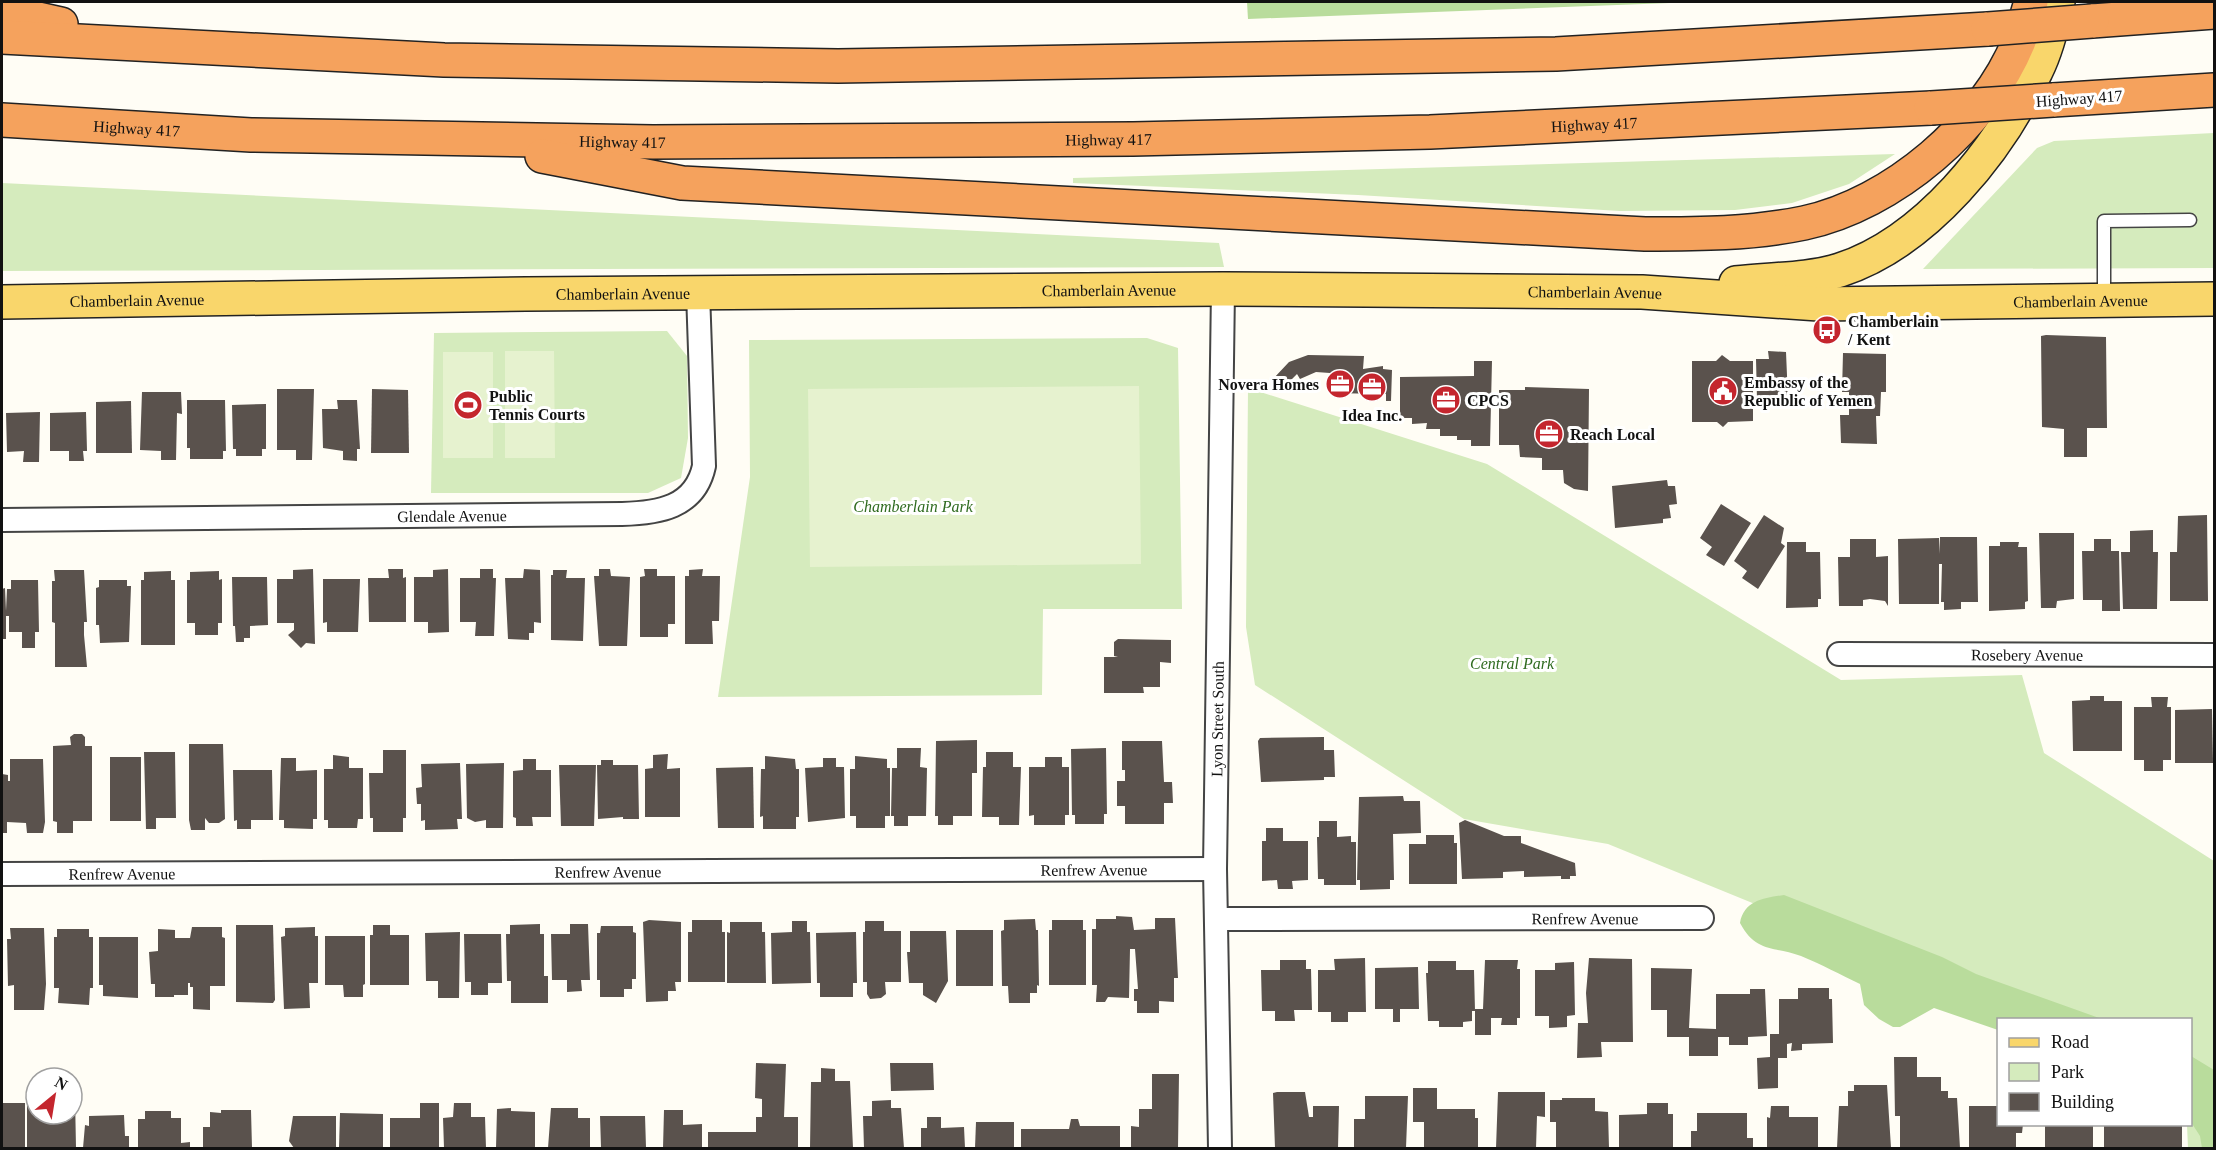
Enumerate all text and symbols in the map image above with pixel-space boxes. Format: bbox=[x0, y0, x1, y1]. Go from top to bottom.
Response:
street label: Highway 417 bbox=[2035, 87, 2123, 111]
street label: Highway 417 bbox=[1551, 114, 1638, 135]
street label: Highway 417 bbox=[93, 118, 181, 140]
street label: Highway 417 bbox=[1065, 131, 1152, 149]
street label: Highway 417 bbox=[579, 133, 666, 152]
street label: Chamberlain Avenue bbox=[1042, 281, 1176, 299]
street label: Chamberlain Avenue bbox=[1528, 283, 1663, 302]
street label: Chamberlain Avenue bbox=[556, 285, 690, 303]
street label: Chamberlain Avenue bbox=[70, 291, 204, 310]
street label: Chamberlain Avenue bbox=[2013, 292, 2148, 311]
place label: Chamberlain / Kent bbox=[1847, 313, 1939, 348]
bus stop icon: Chamberlain / Kent bbox=[1811, 314, 1843, 346]
office icon: Novera Homes bbox=[1324, 368, 1356, 400]
office icon: Idea Inc. bbox=[1356, 371, 1388, 403]
place label: Embassy of the Republic of Yemen bbox=[1744, 374, 1872, 410]
public building icon: Embassy of the Republic of Yemen bbox=[1707, 375, 1739, 407]
place label: Novera Homes bbox=[1218, 376, 1319, 393]
office icon: CPCS bbox=[1430, 384, 1462, 416]
place label: Public Tennis Courts bbox=[489, 388, 585, 423]
sports icon: Public Tennis Courts bbox=[452, 389, 484, 421]
place label: CPCS bbox=[1467, 392, 1509, 409]
place label: Idea Inc. bbox=[1342, 407, 1402, 424]
office icon: Reach Local bbox=[1533, 418, 1565, 450]
place label: Reach Local bbox=[1570, 426, 1655, 443]
park label: Chamberlain Park bbox=[853, 498, 974, 515]
street label: Glendale Avenue bbox=[397, 507, 507, 525]
street label: Rosebery Avenue bbox=[1971, 646, 2083, 665]
park label: Central Park bbox=[1470, 655, 1555, 672]
street label: Lyon Street South bbox=[1208, 661, 1227, 777]
street label: Renfrew Avenue bbox=[1041, 861, 1147, 879]
street label: Renfrew Avenue bbox=[555, 863, 661, 881]
street label: Renfrew Avenue bbox=[69, 865, 175, 883]
street label: Renfrew Avenue bbox=[1532, 910, 1638, 927]
legend bbox=[1997, 1018, 2192, 1126]
text: Road bbox=[2051, 1032, 2089, 1052]
text: Park bbox=[2051, 1062, 2084, 1082]
north arrow bbox=[24, 1066, 84, 1126]
text: N bbox=[52, 1073, 71, 1094]
text: Building bbox=[2051, 1092, 2114, 1112]

